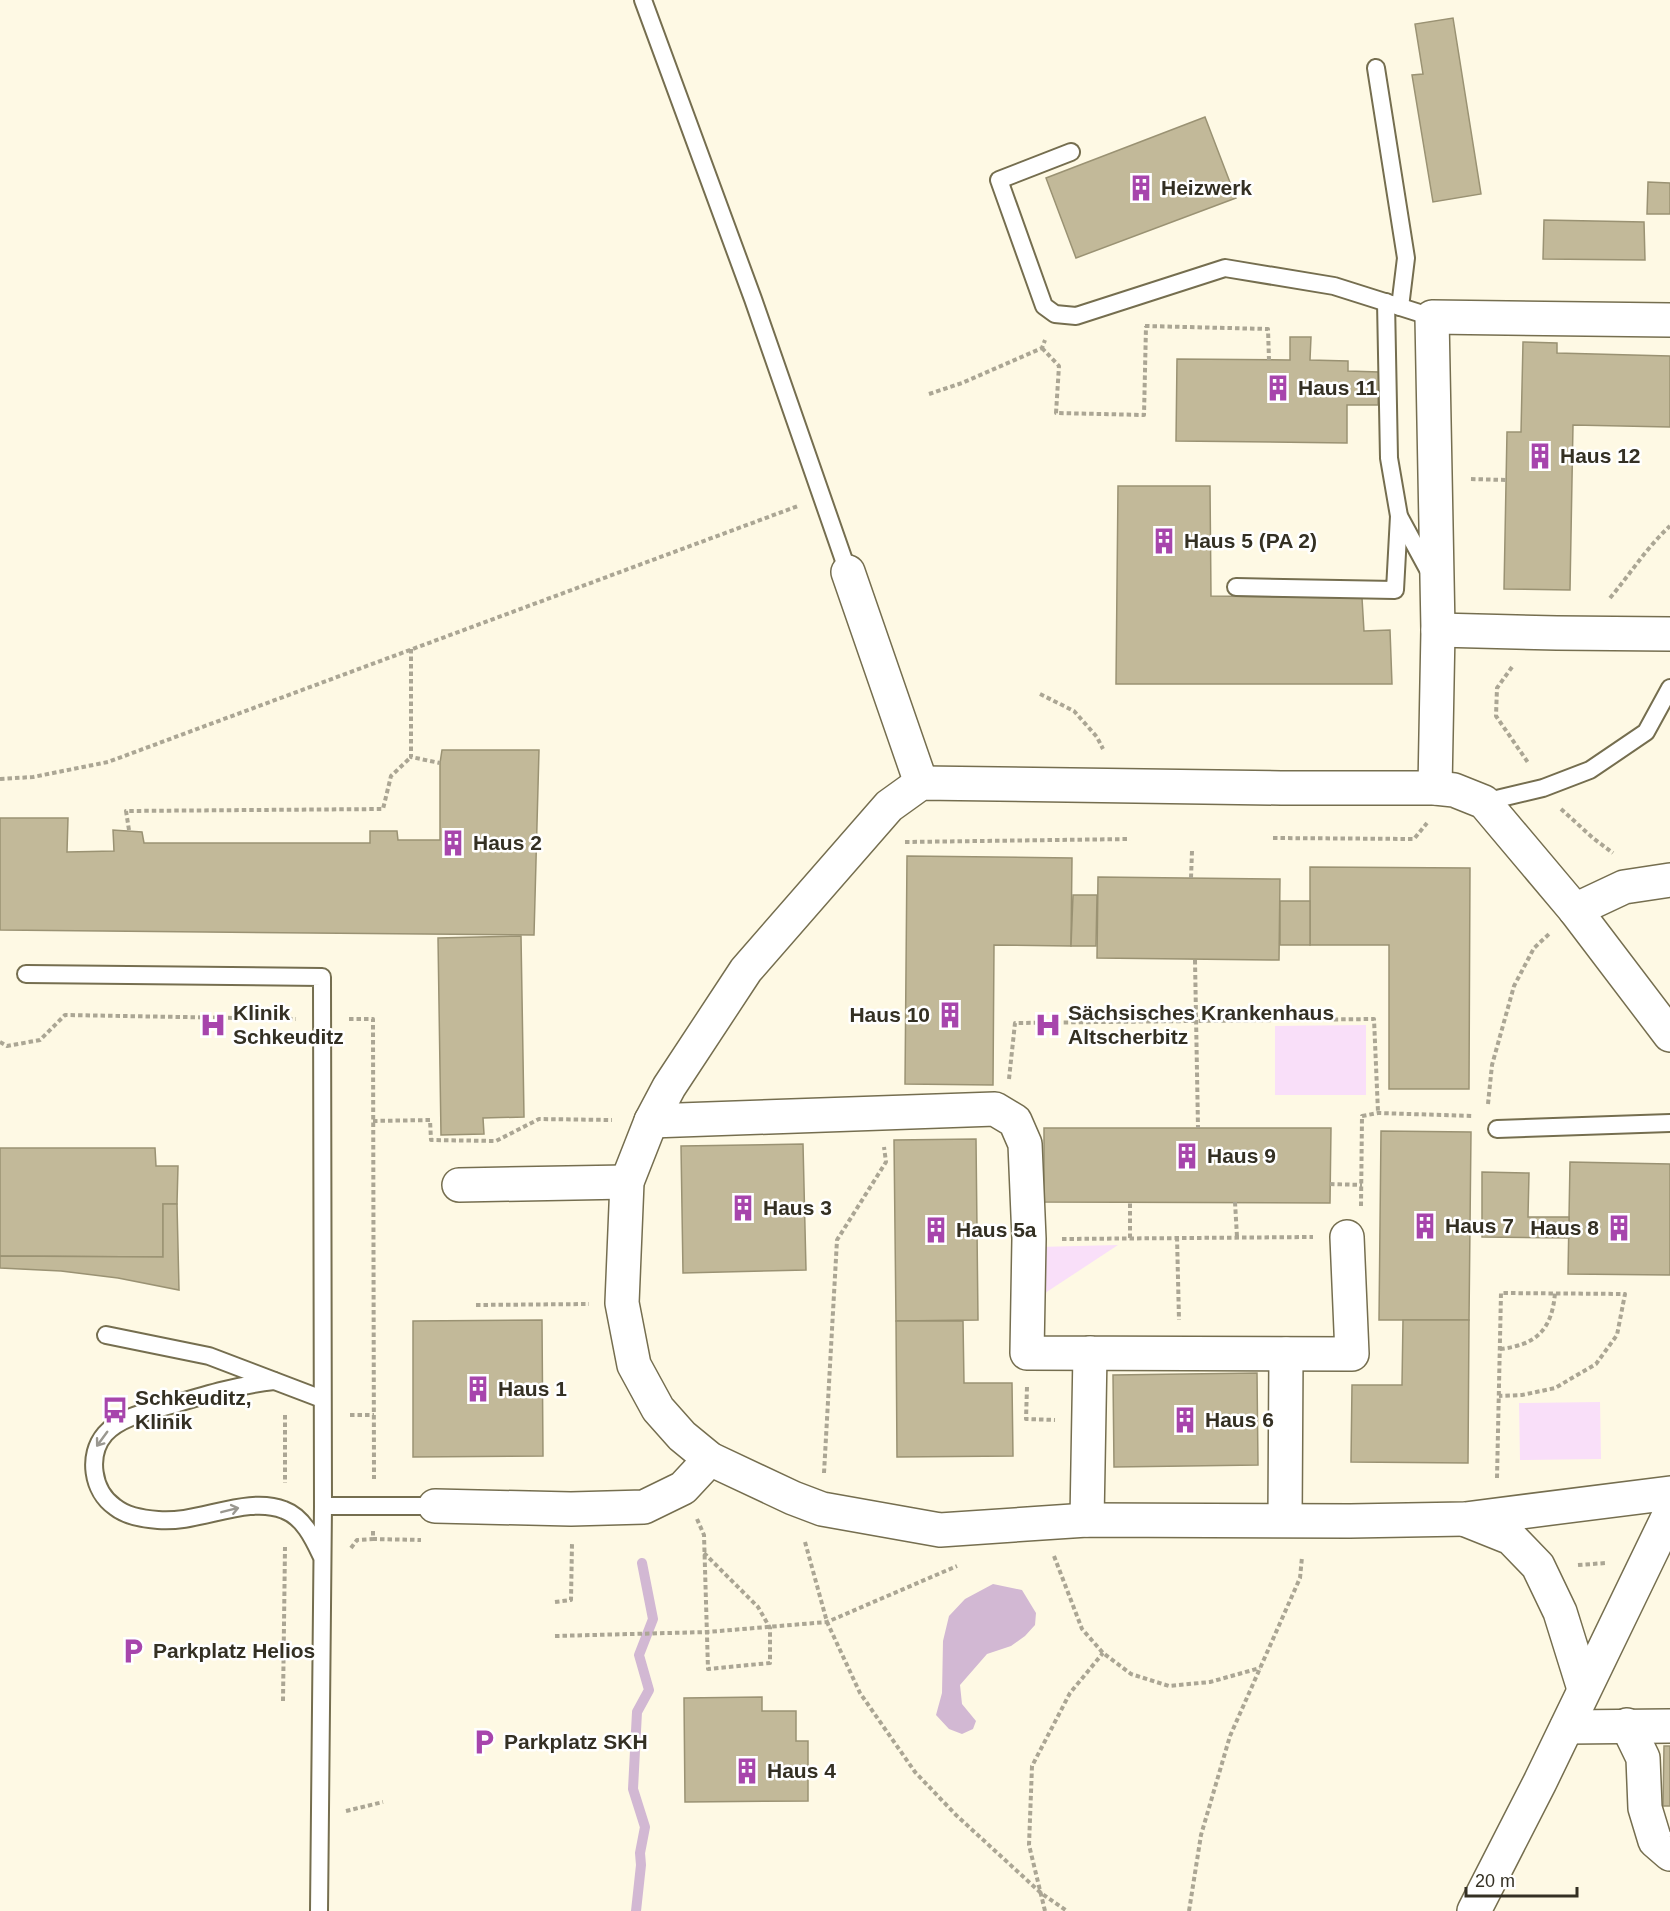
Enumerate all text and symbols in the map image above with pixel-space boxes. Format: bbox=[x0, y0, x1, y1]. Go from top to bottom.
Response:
building icon: Heizwerk bbox=[1126, 173, 1156, 203]
place label: Heizwerk bbox=[1161, 176, 1252, 199]
building icon: Haus 11 bbox=[1263, 373, 1293, 403]
place label: Haus 11 bbox=[1298, 376, 1378, 399]
building icon: Haus 12 bbox=[1525, 441, 1555, 471]
place label: Haus 12 bbox=[1560, 444, 1641, 467]
building icon: Haus 5 (PA 2) bbox=[1149, 526, 1179, 556]
place label: Haus 5 (PA 2) bbox=[1184, 529, 1317, 552]
building icon: Haus 2 bbox=[438, 828, 468, 858]
place label: Haus 2 bbox=[473, 831, 542, 854]
building icon: Haus 10 bbox=[935, 1000, 965, 1030]
place label: Klinik Schkeuditz bbox=[233, 1001, 344, 1048]
place label: Sächsisches Krankenhaus Altscherbitz bbox=[1068, 1001, 1334, 1048]
place label: Haus 10 bbox=[849, 1003, 930, 1026]
hospital icon: Klinik Schkeuditz bbox=[198, 1010, 228, 1040]
hospital icon: Sächsisches Krankenhaus Altscherbitz bbox=[1033, 1010, 1063, 1040]
building icon: Haus 9 bbox=[1172, 1141, 1202, 1171]
place label: Haus 9 bbox=[1207, 1144, 1276, 1167]
building icon: Haus 3 bbox=[728, 1193, 758, 1223]
place label: Haus 3 bbox=[763, 1196, 832, 1219]
building icon: Haus 7 bbox=[1410, 1211, 1440, 1241]
building icon: Haus 8 bbox=[1604, 1213, 1634, 1243]
place label: Haus 7 bbox=[1445, 1214, 1514, 1237]
building icon: Haus 5a bbox=[921, 1215, 951, 1245]
place label: Haus 8 bbox=[1530, 1216, 1599, 1239]
place label: Haus 5a bbox=[956, 1218, 1037, 1241]
building icon: Haus 1 bbox=[463, 1374, 493, 1404]
place label: Haus 1 bbox=[498, 1377, 567, 1400]
place label: Schkeuditz, Klinik bbox=[135, 1386, 252, 1433]
bus stop icon: Schkeuditz, Klinik bbox=[100, 1395, 130, 1425]
building icon: Haus 6 bbox=[1170, 1405, 1200, 1435]
place label: Haus 6 bbox=[1205, 1408, 1274, 1431]
one-way arrow bbox=[96, 1431, 108, 1447]
one-way arrow bbox=[220, 1504, 239, 1515]
parking icon: Parkplatz Helios bbox=[118, 1636, 148, 1666]
place label: Parkplatz Helios bbox=[153, 1639, 315, 1662]
parking icon: Parkplatz SKH bbox=[469, 1727, 499, 1757]
place label: Parkplatz SKH bbox=[504, 1730, 648, 1753]
building icon: Haus 4 bbox=[732, 1756, 762, 1786]
place label: Haus 4 bbox=[767, 1759, 836, 1782]
scale bar bbox=[1466, 1860, 1577, 1898]
text: 20 m bbox=[1475, 1871, 1515, 1891]

